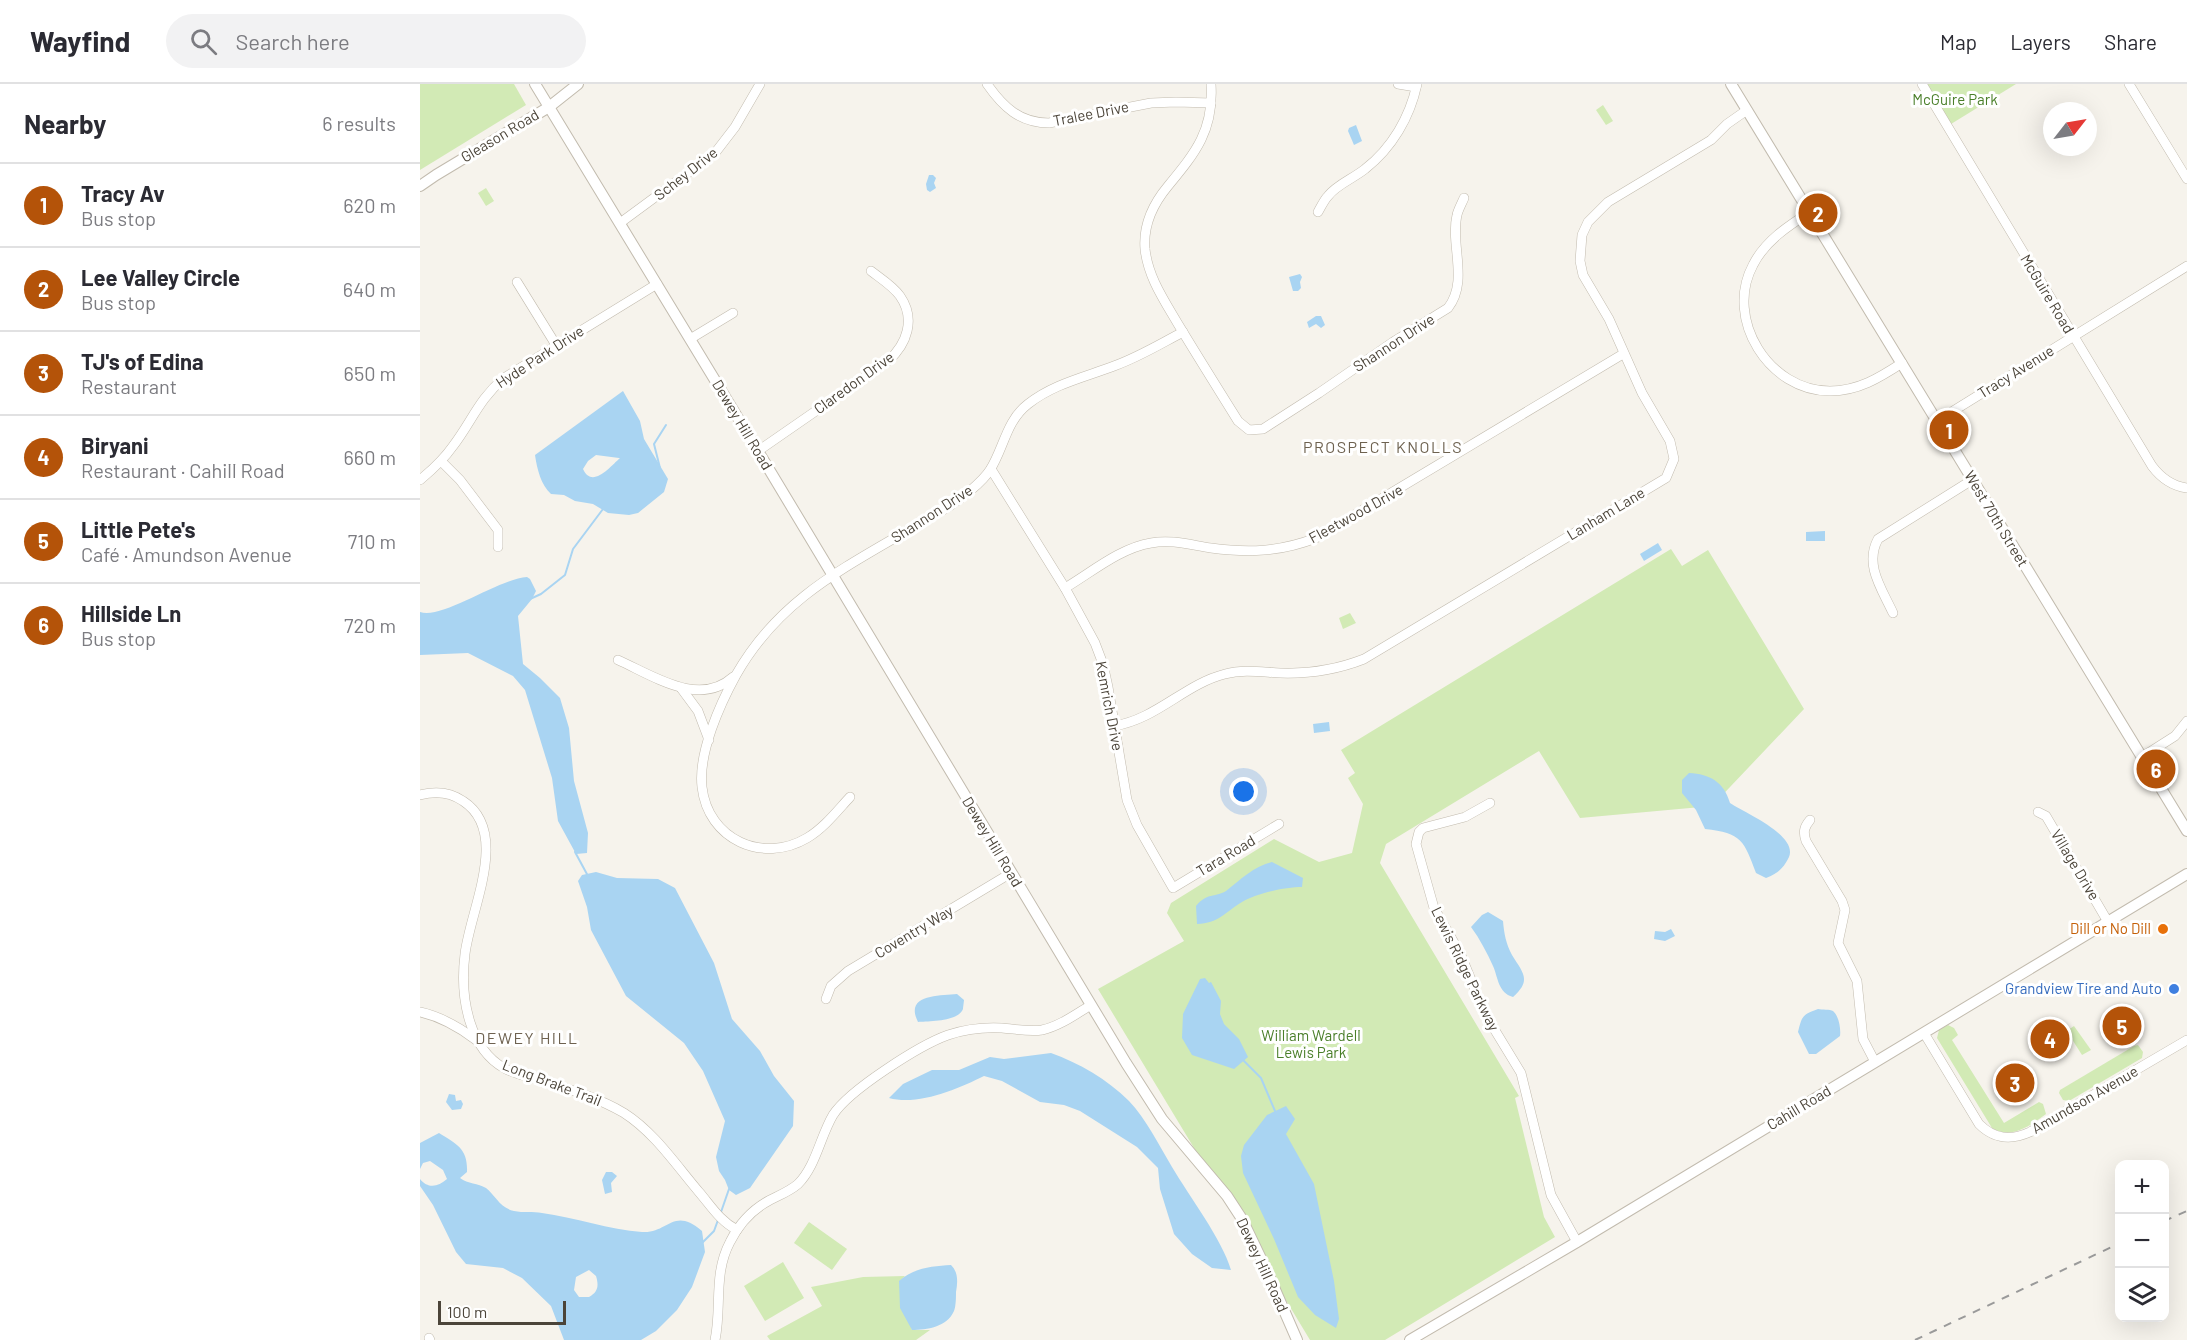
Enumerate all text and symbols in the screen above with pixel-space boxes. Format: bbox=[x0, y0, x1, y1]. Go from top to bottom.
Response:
search box bbox=[166, 14, 586, 68]
text: Wayfind bbox=[30, 24, 130, 58]
icon: search bbox=[187, 25, 220, 58]
text: Search here bbox=[235, 28, 350, 54]
text: Map bbox=[1940, 29, 1977, 54]
text: Layers bbox=[2010, 29, 2071, 54]
text: Share bbox=[2104, 29, 2157, 54]
park label: McGuire Park bbox=[1912, 90, 1998, 108]
street label: Tralee Drive bbox=[1051, 97, 1130, 129]
north arrow bbox=[2043, 102, 2097, 156]
street label: Gleason Road bbox=[457, 105, 542, 165]
text: Nearby bbox=[24, 108, 106, 139]
text: 6 results bbox=[322, 111, 396, 135]
street label: Schey Drive bbox=[650, 143, 721, 204]
text: Tracy Av bbox=[81, 180, 165, 206]
pin: 2 bbox=[1798, 190, 1838, 236]
text: 1 bbox=[40, 193, 47, 217]
text: 620 m bbox=[343, 193, 396, 217]
text: Bus stop bbox=[81, 206, 156, 230]
street label: McGuire Road bbox=[2017, 251, 2079, 336]
text: Lee Valley Circle bbox=[81, 264, 240, 290]
text: 2 bbox=[38, 277, 49, 301]
text: 640 m bbox=[343, 277, 396, 301]
text: Bus stop bbox=[81, 290, 156, 314]
street label: Shannon Drive bbox=[1349, 309, 1437, 375]
street label: Hyde Park Drive bbox=[492, 321, 587, 391]
street label: Tracy Avenue bbox=[1974, 341, 2057, 402]
street label: Claredon Drive bbox=[810, 347, 897, 417]
text: TJ's of Edina bbox=[81, 348, 204, 374]
text: 3 bbox=[38, 361, 49, 385]
text: 650 m bbox=[344, 361, 396, 385]
text: Restaurant bbox=[81, 374, 177, 398]
street label: Dewey Hill Road bbox=[709, 376, 777, 473]
pin: 1 bbox=[1930, 408, 1969, 452]
text: Biryani bbox=[81, 432, 149, 458]
district label: PROSPECT KNOLLS bbox=[1303, 437, 1463, 456]
text: 4 bbox=[37, 445, 50, 469]
text: 660 m bbox=[344, 445, 396, 469]
text: Restaurant · Cahill Road bbox=[81, 458, 285, 482]
street label: West 70th Street bbox=[1961, 467, 2033, 570]
street label: Shannon Drive bbox=[887, 480, 975, 546]
street label: Fleetwood Drive bbox=[1305, 480, 1406, 546]
street label: Lanham Lane bbox=[1563, 483, 1648, 543]
text: Little Pete's bbox=[81, 516, 195, 542]
text: 5 bbox=[38, 529, 49, 553]
text: 710 m bbox=[348, 529, 396, 553]
text: Café · Amundson Avenue bbox=[81, 542, 292, 566]
text: Hillside Ln bbox=[81, 600, 181, 626]
text: 6 bbox=[38, 613, 49, 637]
text: 720 m bbox=[344, 613, 396, 637]
text: Bus stop bbox=[81, 626, 156, 650]
street label: Kemrich Drive bbox=[1092, 659, 1127, 752]
pin: 6 bbox=[2136, 746, 2176, 792]
your location bbox=[1229, 777, 1258, 806]
street label: Dewey Hill Road bbox=[959, 793, 1027, 890]
street label: Village Drive bbox=[2048, 826, 2104, 903]
street label: Tara Road bbox=[1193, 831, 1258, 880]
street label: Coventry Way bbox=[871, 901, 956, 962]
street label: Lewis Ridge Parkway bbox=[1428, 903, 1504, 1034]
place label: Dill or No Dill bbox=[2070, 919, 2151, 937]
marker: Dill or No Dill bbox=[2156, 922, 2170, 936]
place label: Grandview Tire and Auto bbox=[2005, 979, 2162, 997]
marker: Grandview Tire and Auto bbox=[2167, 982, 2181, 996]
pin: 5 bbox=[2102, 1004, 2142, 1048]
pin: 4 bbox=[2030, 1016, 2070, 1062]
park label: William Wardell Lewis Park bbox=[1261, 1026, 1361, 1061]
district label: DEWEY HILL bbox=[475, 1028, 579, 1047]
street label: Long Brake Trail bbox=[500, 1055, 604, 1109]
pin: 3 bbox=[1996, 1060, 2034, 1106]
street label: Amundson Avenue bbox=[2028, 1061, 2141, 1137]
street label: Cahill Road bbox=[1763, 1081, 1834, 1133]
map controls bbox=[2115, 1160, 2169, 1322]
button: + bbox=[2115, 1160, 2169, 1214]
button: − bbox=[2115, 1214, 2169, 1268]
street label: Dewey Hill Road bbox=[1233, 1215, 1293, 1315]
button: layers bbox=[2115, 1268, 2169, 1322]
scale bar bbox=[438, 1298, 566, 1326]
text: 100 m bbox=[447, 1302, 487, 1321]

